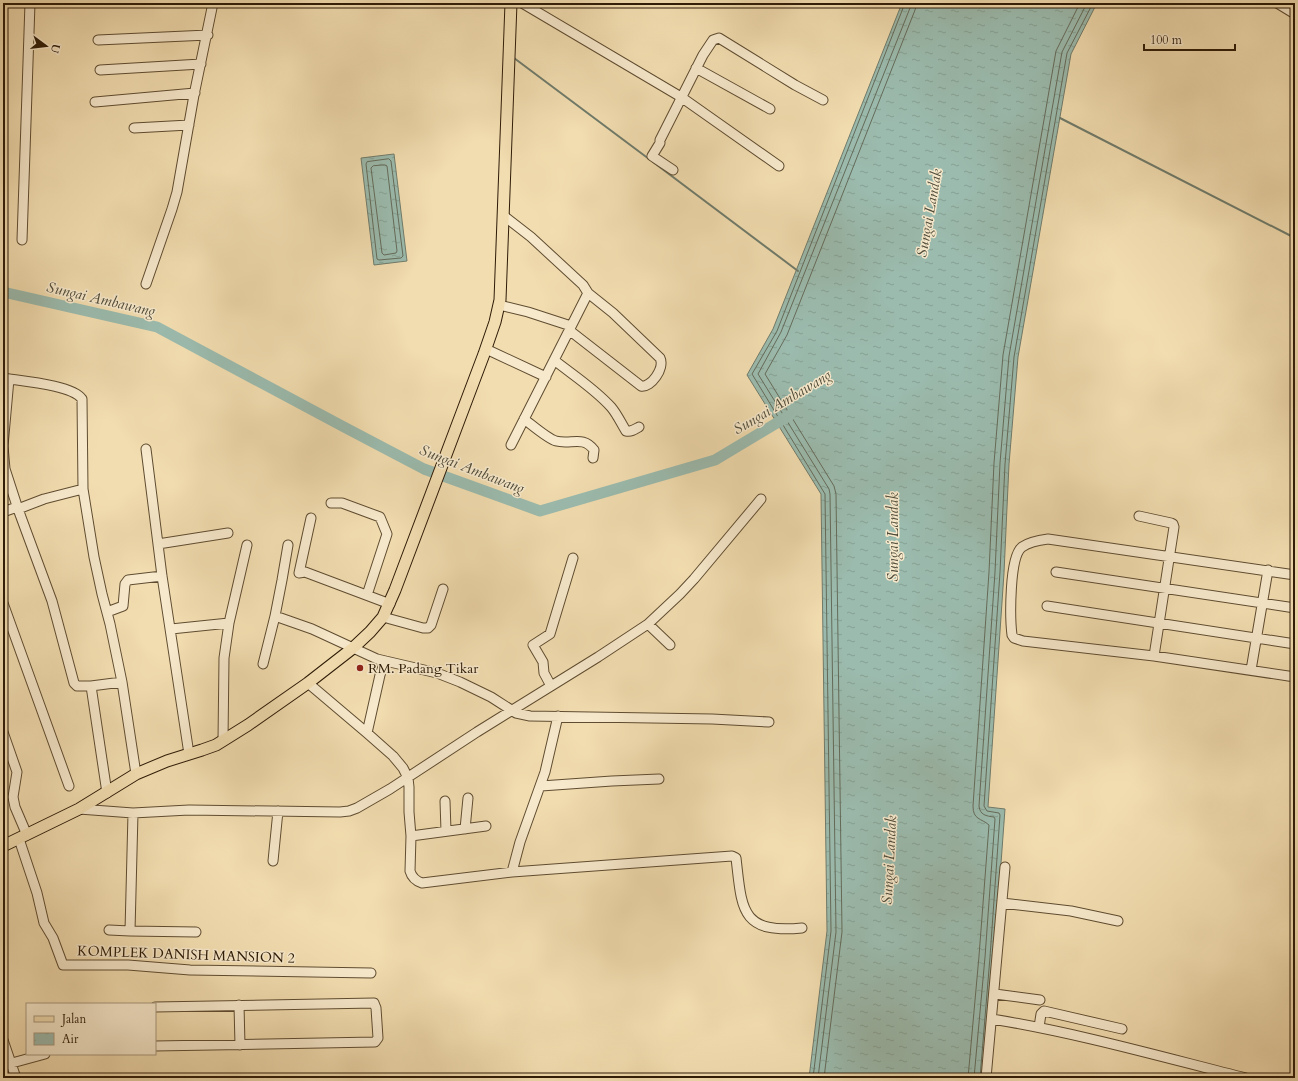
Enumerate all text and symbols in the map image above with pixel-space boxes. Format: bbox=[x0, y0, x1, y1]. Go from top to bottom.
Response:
north arrow bbox=[26, 26, 66, 66]
scale bar bbox=[1144, 26, 1235, 52]
text: 100 m bbox=[1150, 32, 1183, 48]
text: U bbox=[47, 42, 64, 55]
water label: Sungai Landak bbox=[911, 167, 947, 259]
water label: Sungai Ambawang bbox=[45, 277, 158, 321]
water label: Sungai Ambawang bbox=[729, 365, 835, 439]
water label: Sungai Ambawang bbox=[417, 440, 528, 498]
water label: Sungai Landak bbox=[883, 492, 903, 582]
place label: RM. Padang Tikar bbox=[368, 659, 479, 678]
marker: RM. Padang Tikar bbox=[355, 663, 365, 673]
water label: Sungai Landak bbox=[877, 814, 901, 905]
street label: KOMPLEK DANISH MANSION 2 bbox=[77, 941, 295, 968]
legend bbox=[26, 1003, 156, 1055]
text: Jalan bbox=[60, 1011, 86, 1027]
text: Air bbox=[62, 1031, 79, 1047]

